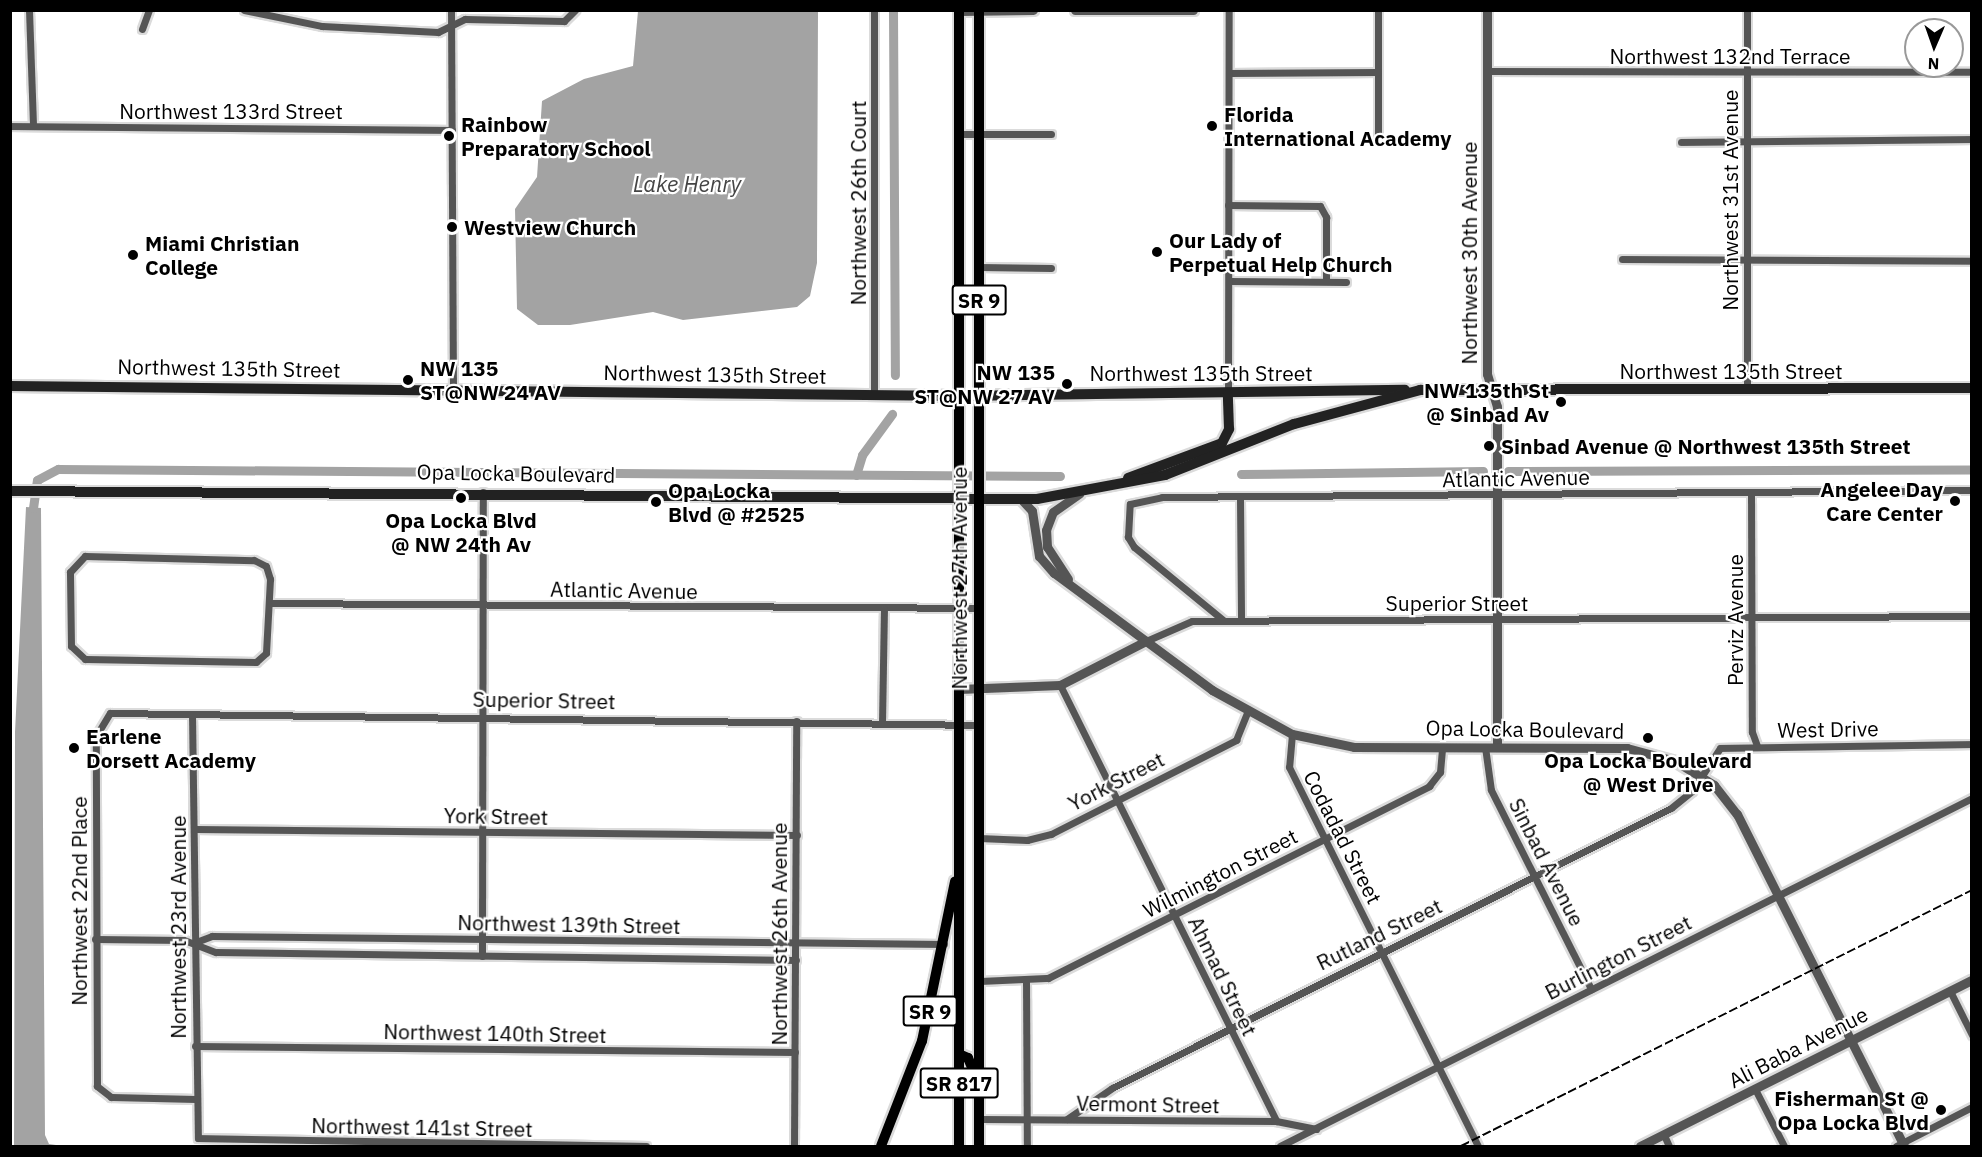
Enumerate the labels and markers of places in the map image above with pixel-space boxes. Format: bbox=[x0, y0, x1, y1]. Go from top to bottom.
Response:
place label: Florida International Academy bbox=[1224, 101, 1451, 151]
place label: Rainbow Preparatory School bbox=[461, 111, 651, 161]
marker: Florida International Academy bbox=[1205, 119, 1219, 133]
marker: Rainbow Preparatory School bbox=[442, 129, 456, 143]
place label: Westview Church bbox=[464, 214, 636, 240]
marker: Westview Church bbox=[445, 220, 459, 234]
place label: Our Lady of Perpetual Help Church bbox=[1169, 227, 1393, 277]
place label: Miami Christian College bbox=[145, 230, 299, 280]
marker: Our Lady of Perpetual Help Church bbox=[1150, 245, 1164, 259]
marker: Miami Christian College bbox=[126, 248, 140, 262]
place label: NW 135 ST@NW 24 AV bbox=[420, 355, 561, 405]
place label: NW 135 ST@NW 27 AV bbox=[914, 359, 1055, 409]
marker: NW 135 ST@NW 24 AV bbox=[401, 373, 415, 387]
marker: NW 135 ST@NW 27 AV bbox=[1060, 377, 1074, 391]
place label: NW 135th St @ Sinbad Av bbox=[1424, 377, 1549, 427]
marker: NW 135th St @ Sinbad Av bbox=[1554, 395, 1568, 409]
place label: Sinbad Avenue @ Northwest 135th Street bbox=[1501, 433, 1911, 459]
marker: Sinbad Avenue @ Northwest 135th Street bbox=[1482, 439, 1496, 453]
place label: Angelee Day Care Center bbox=[1820, 476, 1943, 526]
place label: Opa Locka Blvd @ #2525 bbox=[668, 477, 805, 527]
marker: Opa Locka Blvd @ NW 24th Av bbox=[454, 491, 468, 505]
marker: Angelee Day Care Center bbox=[1948, 494, 1962, 508]
marker: Opa Locka Blvd @ #2525 bbox=[649, 495, 663, 509]
place label: Opa Locka Blvd @ NW 24th Av bbox=[385, 507, 537, 557]
place label: Earlene Dorsett Academy bbox=[86, 723, 256, 773]
marker: Opa Locka Boulevard @ West Drive bbox=[1641, 731, 1655, 745]
marker: Earlene Dorsett Academy bbox=[67, 741, 81, 755]
place label: Opa Locka Boulevard @ West Drive bbox=[1544, 747, 1752, 797]
place label: Fisherman St @ Opa Locka Blvd bbox=[1774, 1085, 1929, 1135]
marker: Fisherman St @ Opa Locka Blvd bbox=[1934, 1103, 1948, 1117]

